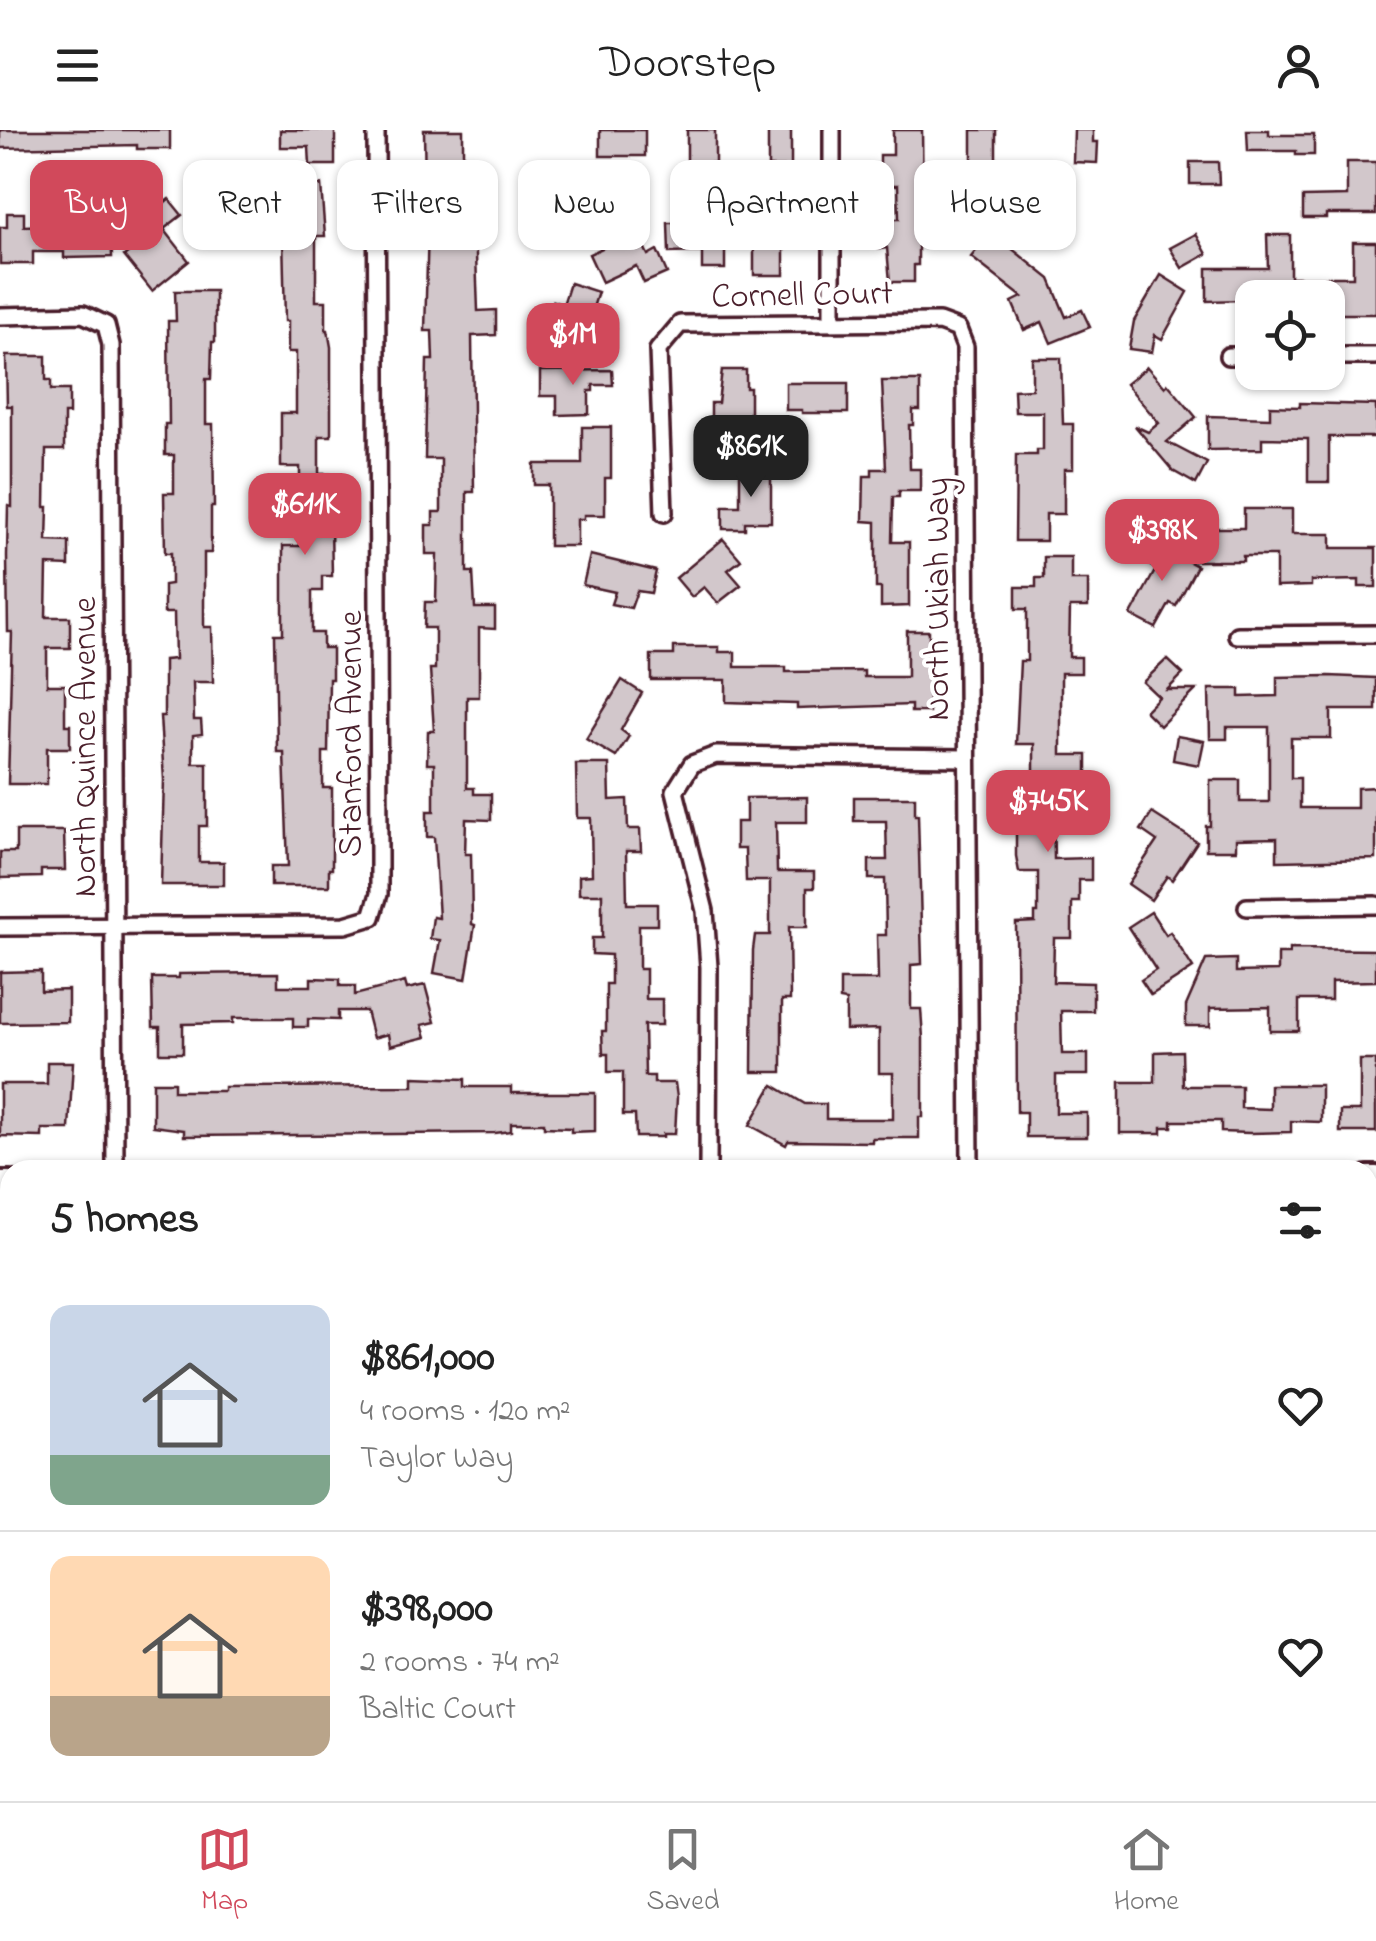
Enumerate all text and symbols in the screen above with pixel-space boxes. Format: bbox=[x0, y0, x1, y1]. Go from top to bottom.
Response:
text: Doorstep bbox=[600, 32, 776, 98]
icon: menu bbox=[50, 38, 105, 93]
icon: person bbox=[1271, 38, 1326, 93]
chip: Buy bbox=[30, 160, 163, 250]
chip: Rent bbox=[183, 160, 317, 250]
chip: Filters bbox=[337, 160, 498, 250]
chip: New bbox=[518, 160, 650, 250]
chip: Apartment bbox=[670, 160, 894, 250]
chip: House bbox=[914, 160, 1076, 250]
street label: Cornell Court bbox=[711, 269, 894, 324]
map controls bbox=[1235, 280, 1345, 390]
button: locate bbox=[1235, 280, 1345, 390]
pin: $1M bbox=[525, 303, 621, 388]
text: $1M bbox=[549, 312, 597, 359]
pin: $861K bbox=[681, 415, 821, 500]
text: $861K bbox=[715, 424, 787, 471]
pin: $611K bbox=[235, 473, 375, 558]
street label: North Ukiah Way bbox=[914, 477, 965, 721]
text: $611K bbox=[270, 482, 340, 529]
pin: $398K bbox=[1092, 499, 1232, 584]
text: $398K bbox=[1127, 508, 1197, 555]
street label: North Quince Avenue bbox=[61, 596, 112, 897]
street label: Stanford Avenue bbox=[327, 610, 378, 857]
pin: $745K bbox=[978, 770, 1118, 855]
text: $745K bbox=[1008, 779, 1088, 826]
text: 5 homes bbox=[50, 1190, 199, 1251]
icon: filters bbox=[1273, 1193, 1328, 1248]
text: $861,000 bbox=[360, 1328, 495, 1389]
icon: home bbox=[130, 1345, 250, 1465]
icon: heart bbox=[1273, 1378, 1328, 1433]
text: 4 rooms · 120 m² bbox=[360, 1389, 571, 1436]
text: Taylor Way bbox=[360, 1436, 513, 1483]
text: $398,000 bbox=[360, 1579, 493, 1640]
icon: home bbox=[130, 1596, 250, 1716]
icon: heart bbox=[1273, 1629, 1328, 1684]
text: 2 rooms · 74 m² bbox=[360, 1640, 560, 1687]
text: Baltic Court bbox=[360, 1687, 516, 1734]
tab: Map bbox=[197, 1822, 252, 1923]
tab: Saved bbox=[646, 1822, 719, 1923]
tab: Home bbox=[1114, 1822, 1179, 1923]

